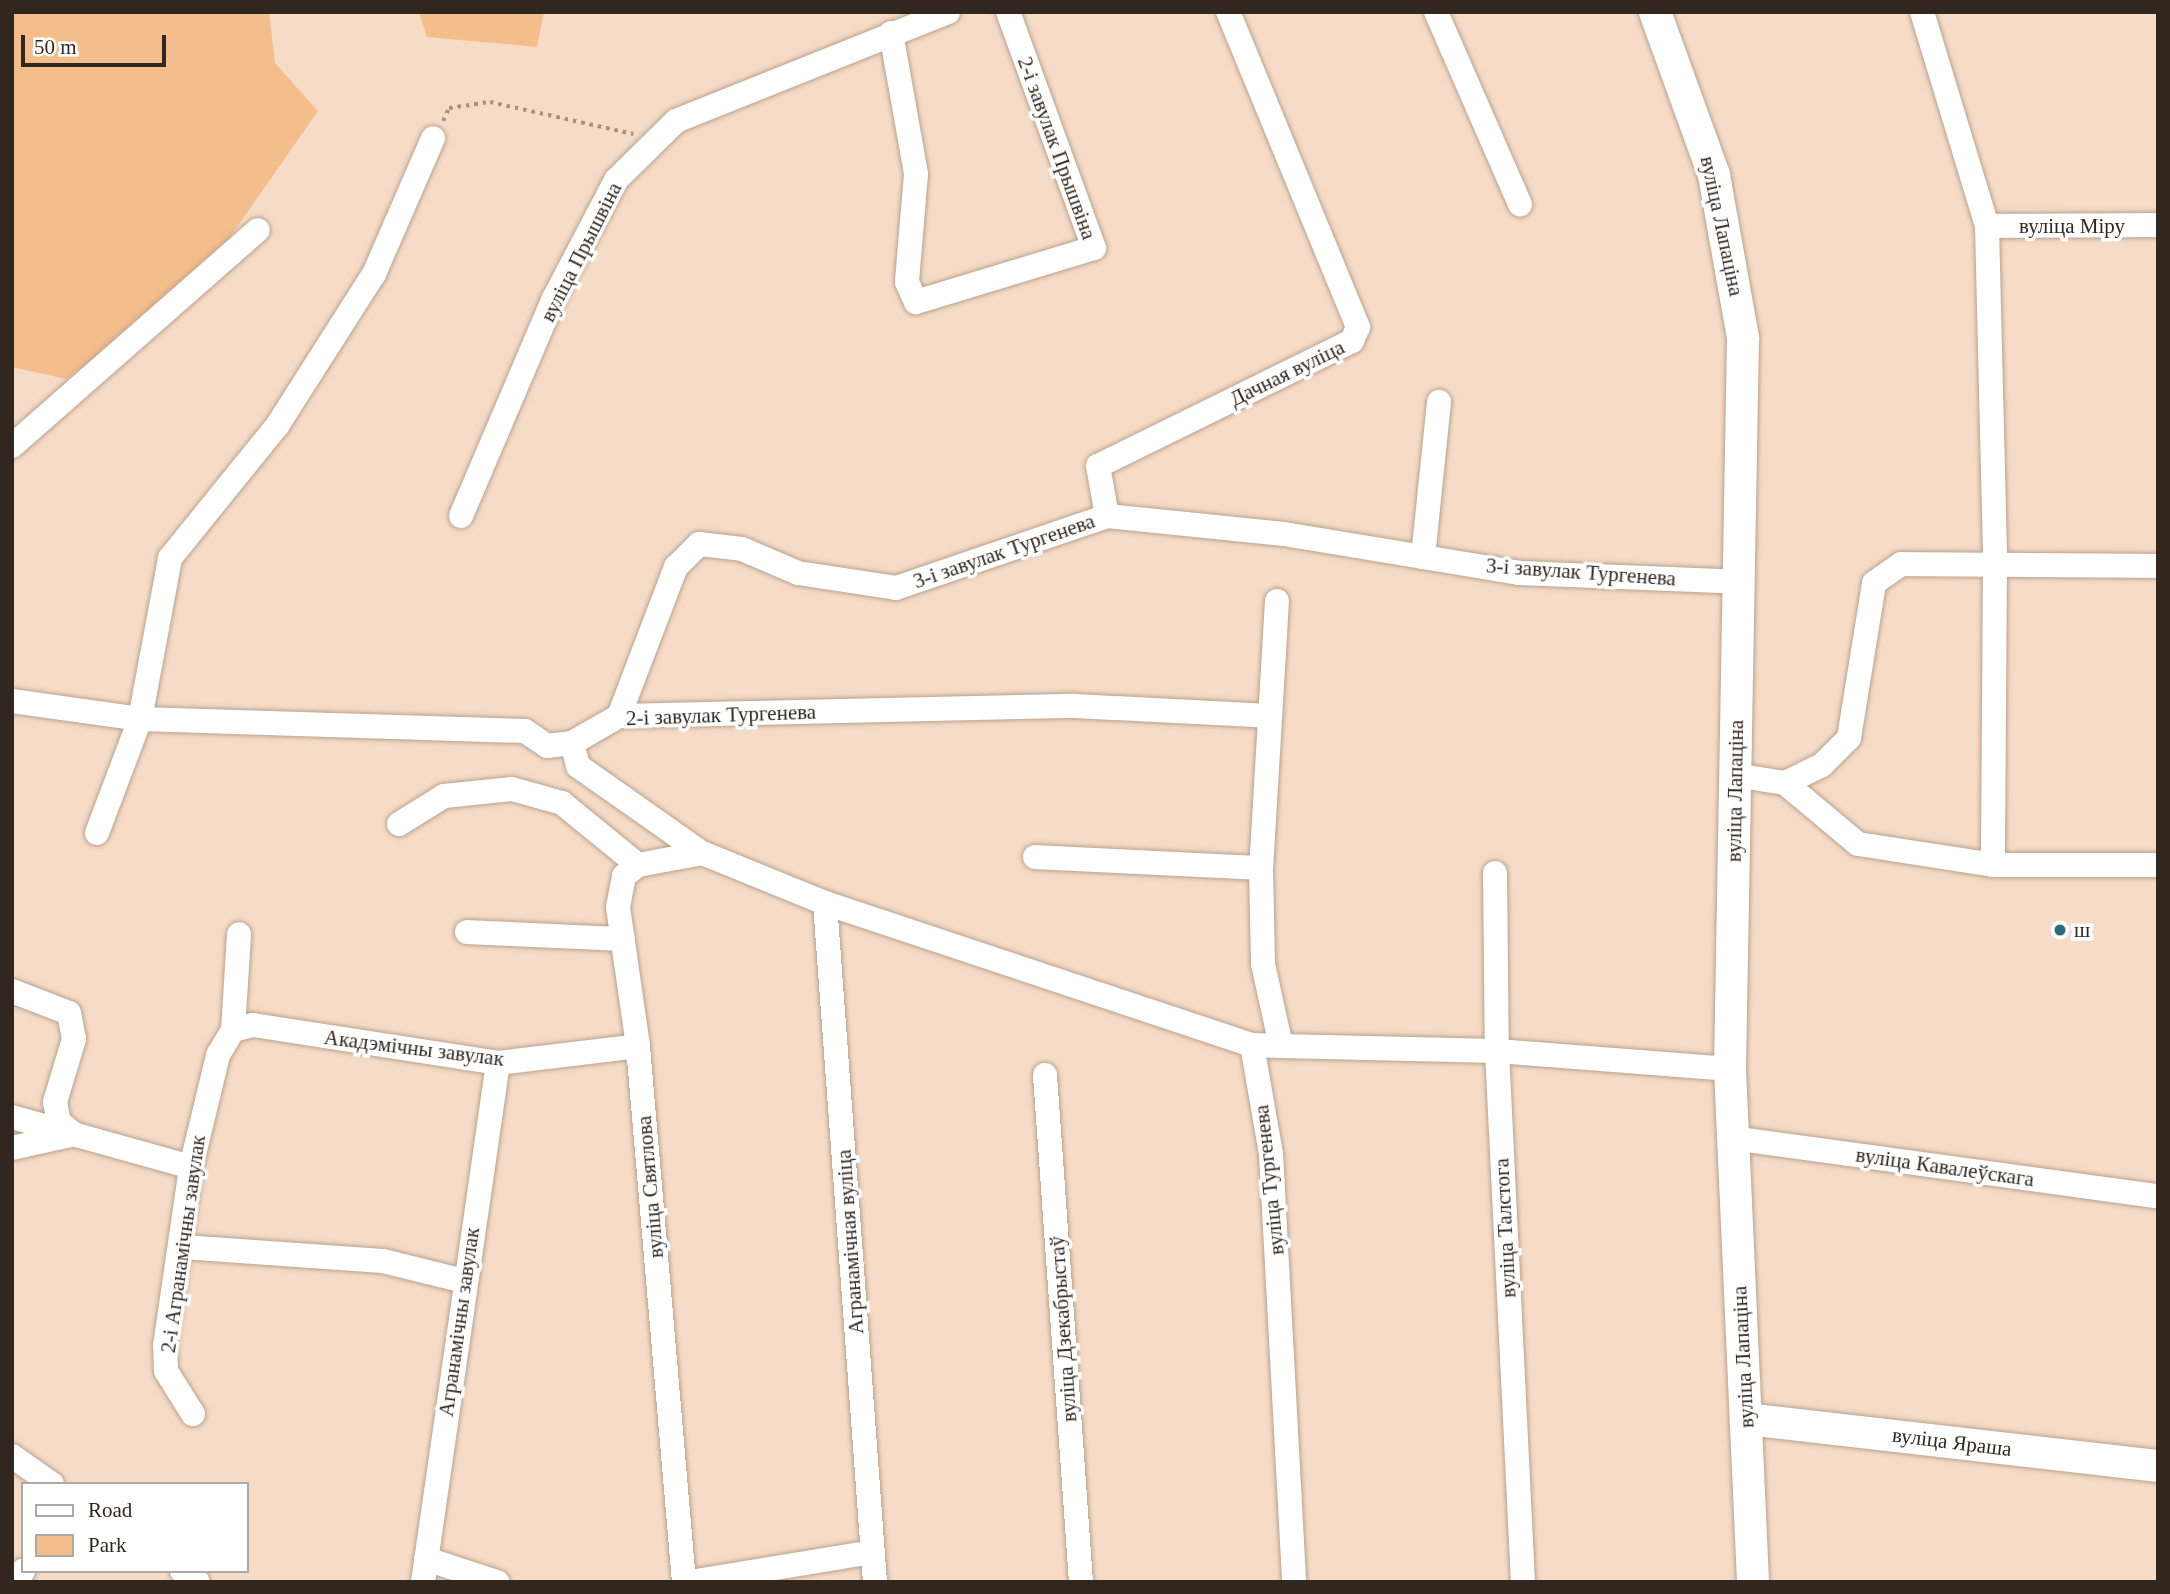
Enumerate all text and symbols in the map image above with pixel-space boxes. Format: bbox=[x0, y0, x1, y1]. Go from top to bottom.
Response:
scale bar bbox=[24, 21, 170, 65]
text: 50 m bbox=[34, 35, 77, 59]
street label: 2-і завулак Прышвіна bbox=[1012, 53, 1102, 243]
street label: вуліца Лапаціна bbox=[1695, 154, 1749, 298]
street label: вуліца Прышвіна bbox=[535, 178, 627, 326]
street label: вуліца Міру bbox=[2019, 213, 2125, 239]
street label: Дачная вуліца bbox=[1226, 334, 1348, 412]
street label: 3-і завулак Тургенева bbox=[910, 508, 1098, 594]
street label: 3-і завулак Тургенева bbox=[1485, 553, 1677, 591]
street label: 2-і завулак Тургенева bbox=[626, 699, 816, 731]
street label: вуліца Лапаціна bbox=[1721, 720, 1749, 862]
place label: ш bbox=[2074, 917, 2090, 943]
marker: ш bbox=[2052, 922, 2068, 938]
street label: Акадэмічны завулак bbox=[323, 1024, 505, 1072]
street label: вуліца Тургенева bbox=[1249, 1104, 1289, 1256]
street label: вуліца Святлова bbox=[631, 1115, 669, 1259]
street label: 2-і Агранамічны завулак bbox=[155, 1134, 211, 1354]
street label: вуліца Кавалеўскага bbox=[1854, 1142, 2036, 1192]
street label: Агранамічная вуліца bbox=[831, 1149, 869, 1335]
street label: вуліца Талстога bbox=[1489, 1158, 1521, 1298]
street label: Агранамічны завулак bbox=[433, 1226, 485, 1418]
street label: вуліца Дзекабрыстаў bbox=[1044, 1235, 1082, 1423]
street label: вуліца Лапаціна bbox=[1727, 1285, 1759, 1429]
street label: вуліца Яраша bbox=[1891, 1422, 2013, 1462]
legend bbox=[21, 1482, 248, 1573]
text: Road bbox=[88, 1498, 132, 1522]
text: Park bbox=[88, 1533, 127, 1557]

